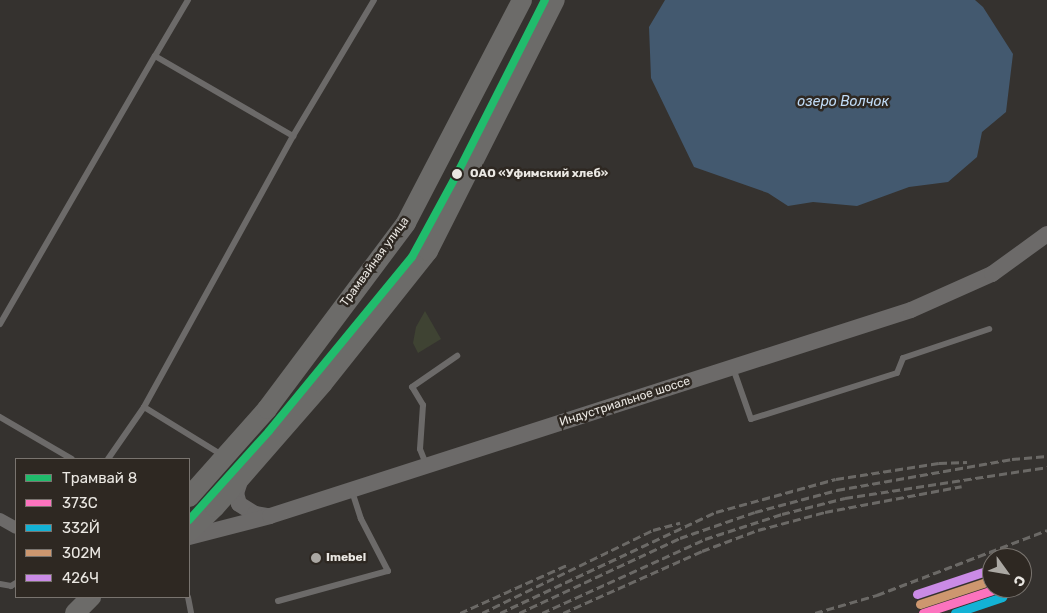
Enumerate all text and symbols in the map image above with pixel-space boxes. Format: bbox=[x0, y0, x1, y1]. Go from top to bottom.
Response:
water label: озеро Волчок bbox=[797, 94, 889, 110]
marker: ОАО «Уфимский хлеб» bbox=[448, 165, 466, 183]
place label: ОАО «Уфимский хлеб» bbox=[470, 167, 608, 181]
street label: Трамвайная улица bbox=[338, 214, 412, 310]
street label: Индустриальное шоссе bbox=[558, 374, 692, 430]
legend bbox=[15, 458, 190, 598]
text: Трамвай 8 bbox=[62, 469, 137, 487]
text: 373C bbox=[62, 494, 98, 512]
text: 332Й bbox=[62, 519, 100, 537]
text: 302М bbox=[62, 544, 101, 562]
north arrow bbox=[982, 548, 1032, 598]
place label: Imebel bbox=[326, 551, 366, 565]
marker: Imebel bbox=[310, 552, 322, 564]
text: 426Ч bbox=[62, 569, 99, 587]
text: С bbox=[1009, 572, 1029, 589]

